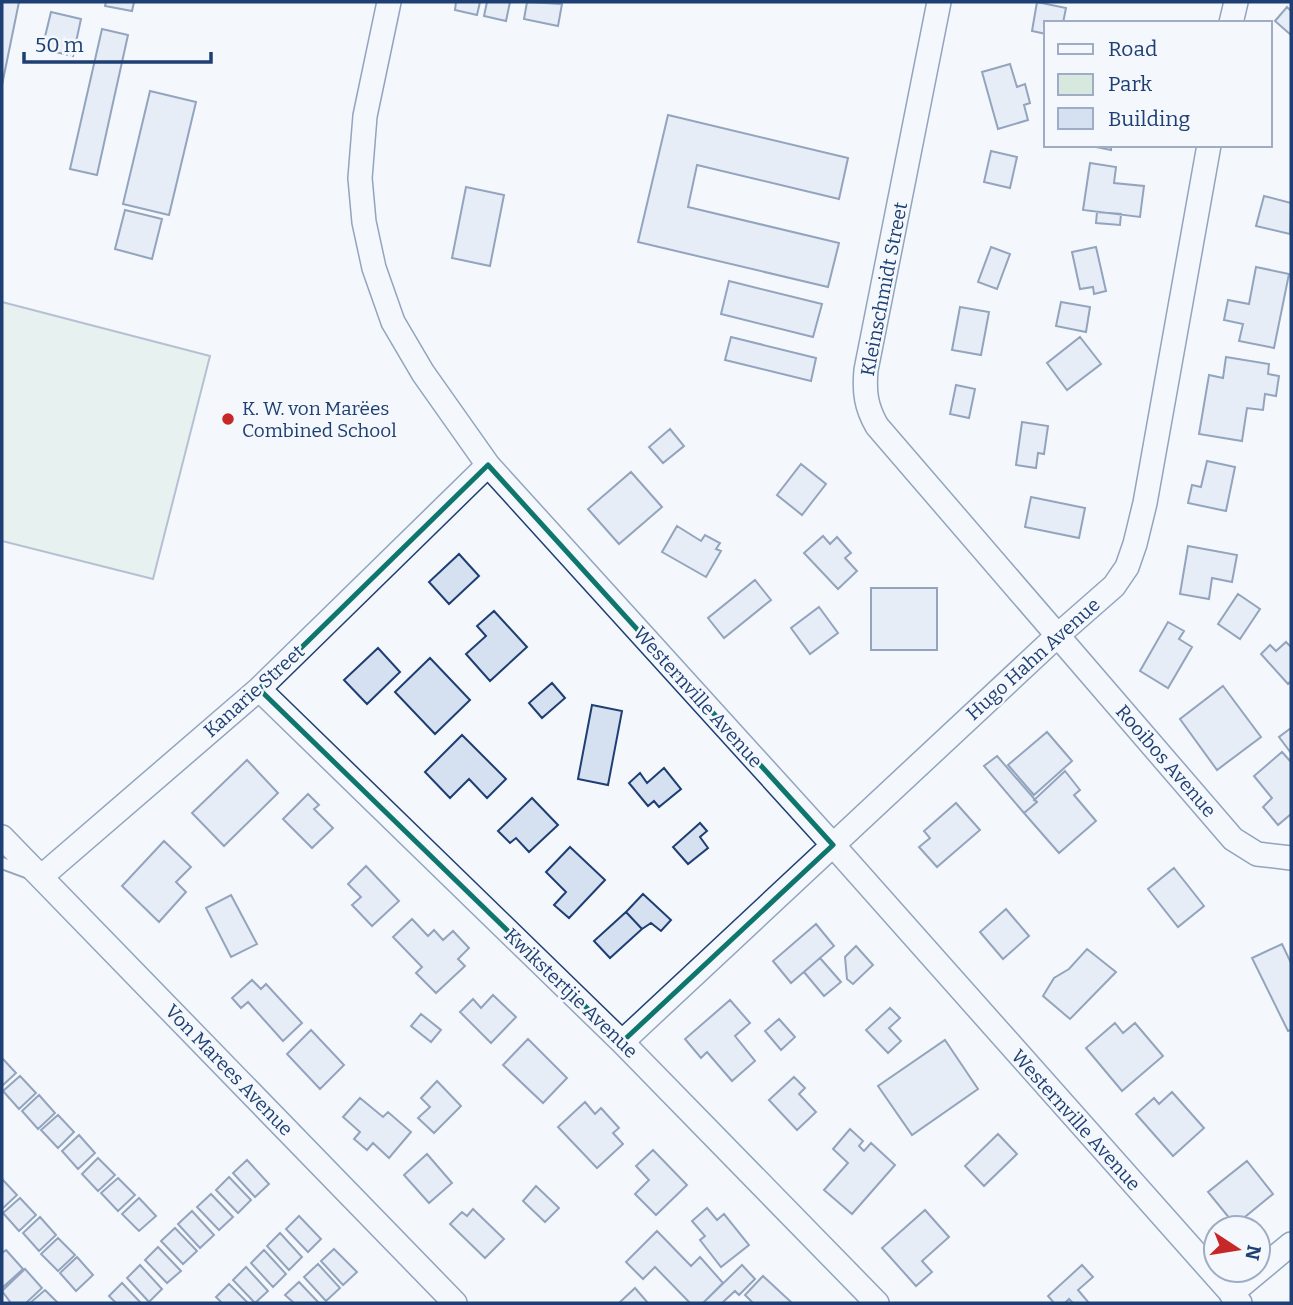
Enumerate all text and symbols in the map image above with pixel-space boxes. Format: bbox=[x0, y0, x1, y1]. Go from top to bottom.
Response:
scale bar bbox=[24, 21, 212, 65]
legend bbox=[1044, 21, 1272, 147]
text: 50 m bbox=[35, 32, 84, 58]
text: Road bbox=[1108, 36, 1157, 62]
text: Park bbox=[1108, 71, 1152, 97]
text: Building bbox=[1108, 106, 1191, 132]
street label: Kleinschmidt Street bbox=[856, 200, 912, 378]
place label: K. W. von Marëes Combined School bbox=[242, 397, 397, 442]
marker: K. W. von Marëes Combined School bbox=[220, 411, 236, 427]
street label: Hugo Hahn Avenue bbox=[962, 593, 1104, 725]
street label: Westernville Avenue bbox=[629, 622, 767, 772]
street label: Kanarie Street bbox=[199, 640, 309, 742]
street label: Rooibos Avenue bbox=[1111, 700, 1221, 822]
street label: Kwikstertjie Avenue bbox=[499, 923, 643, 1063]
street label: Von Marees Avenue bbox=[160, 999, 298, 1141]
street label: Westernville Avenue bbox=[1007, 1045, 1145, 1195]
north arrow bbox=[1202, 1214, 1272, 1284]
text: N bbox=[1240, 1243, 1266, 1262]

